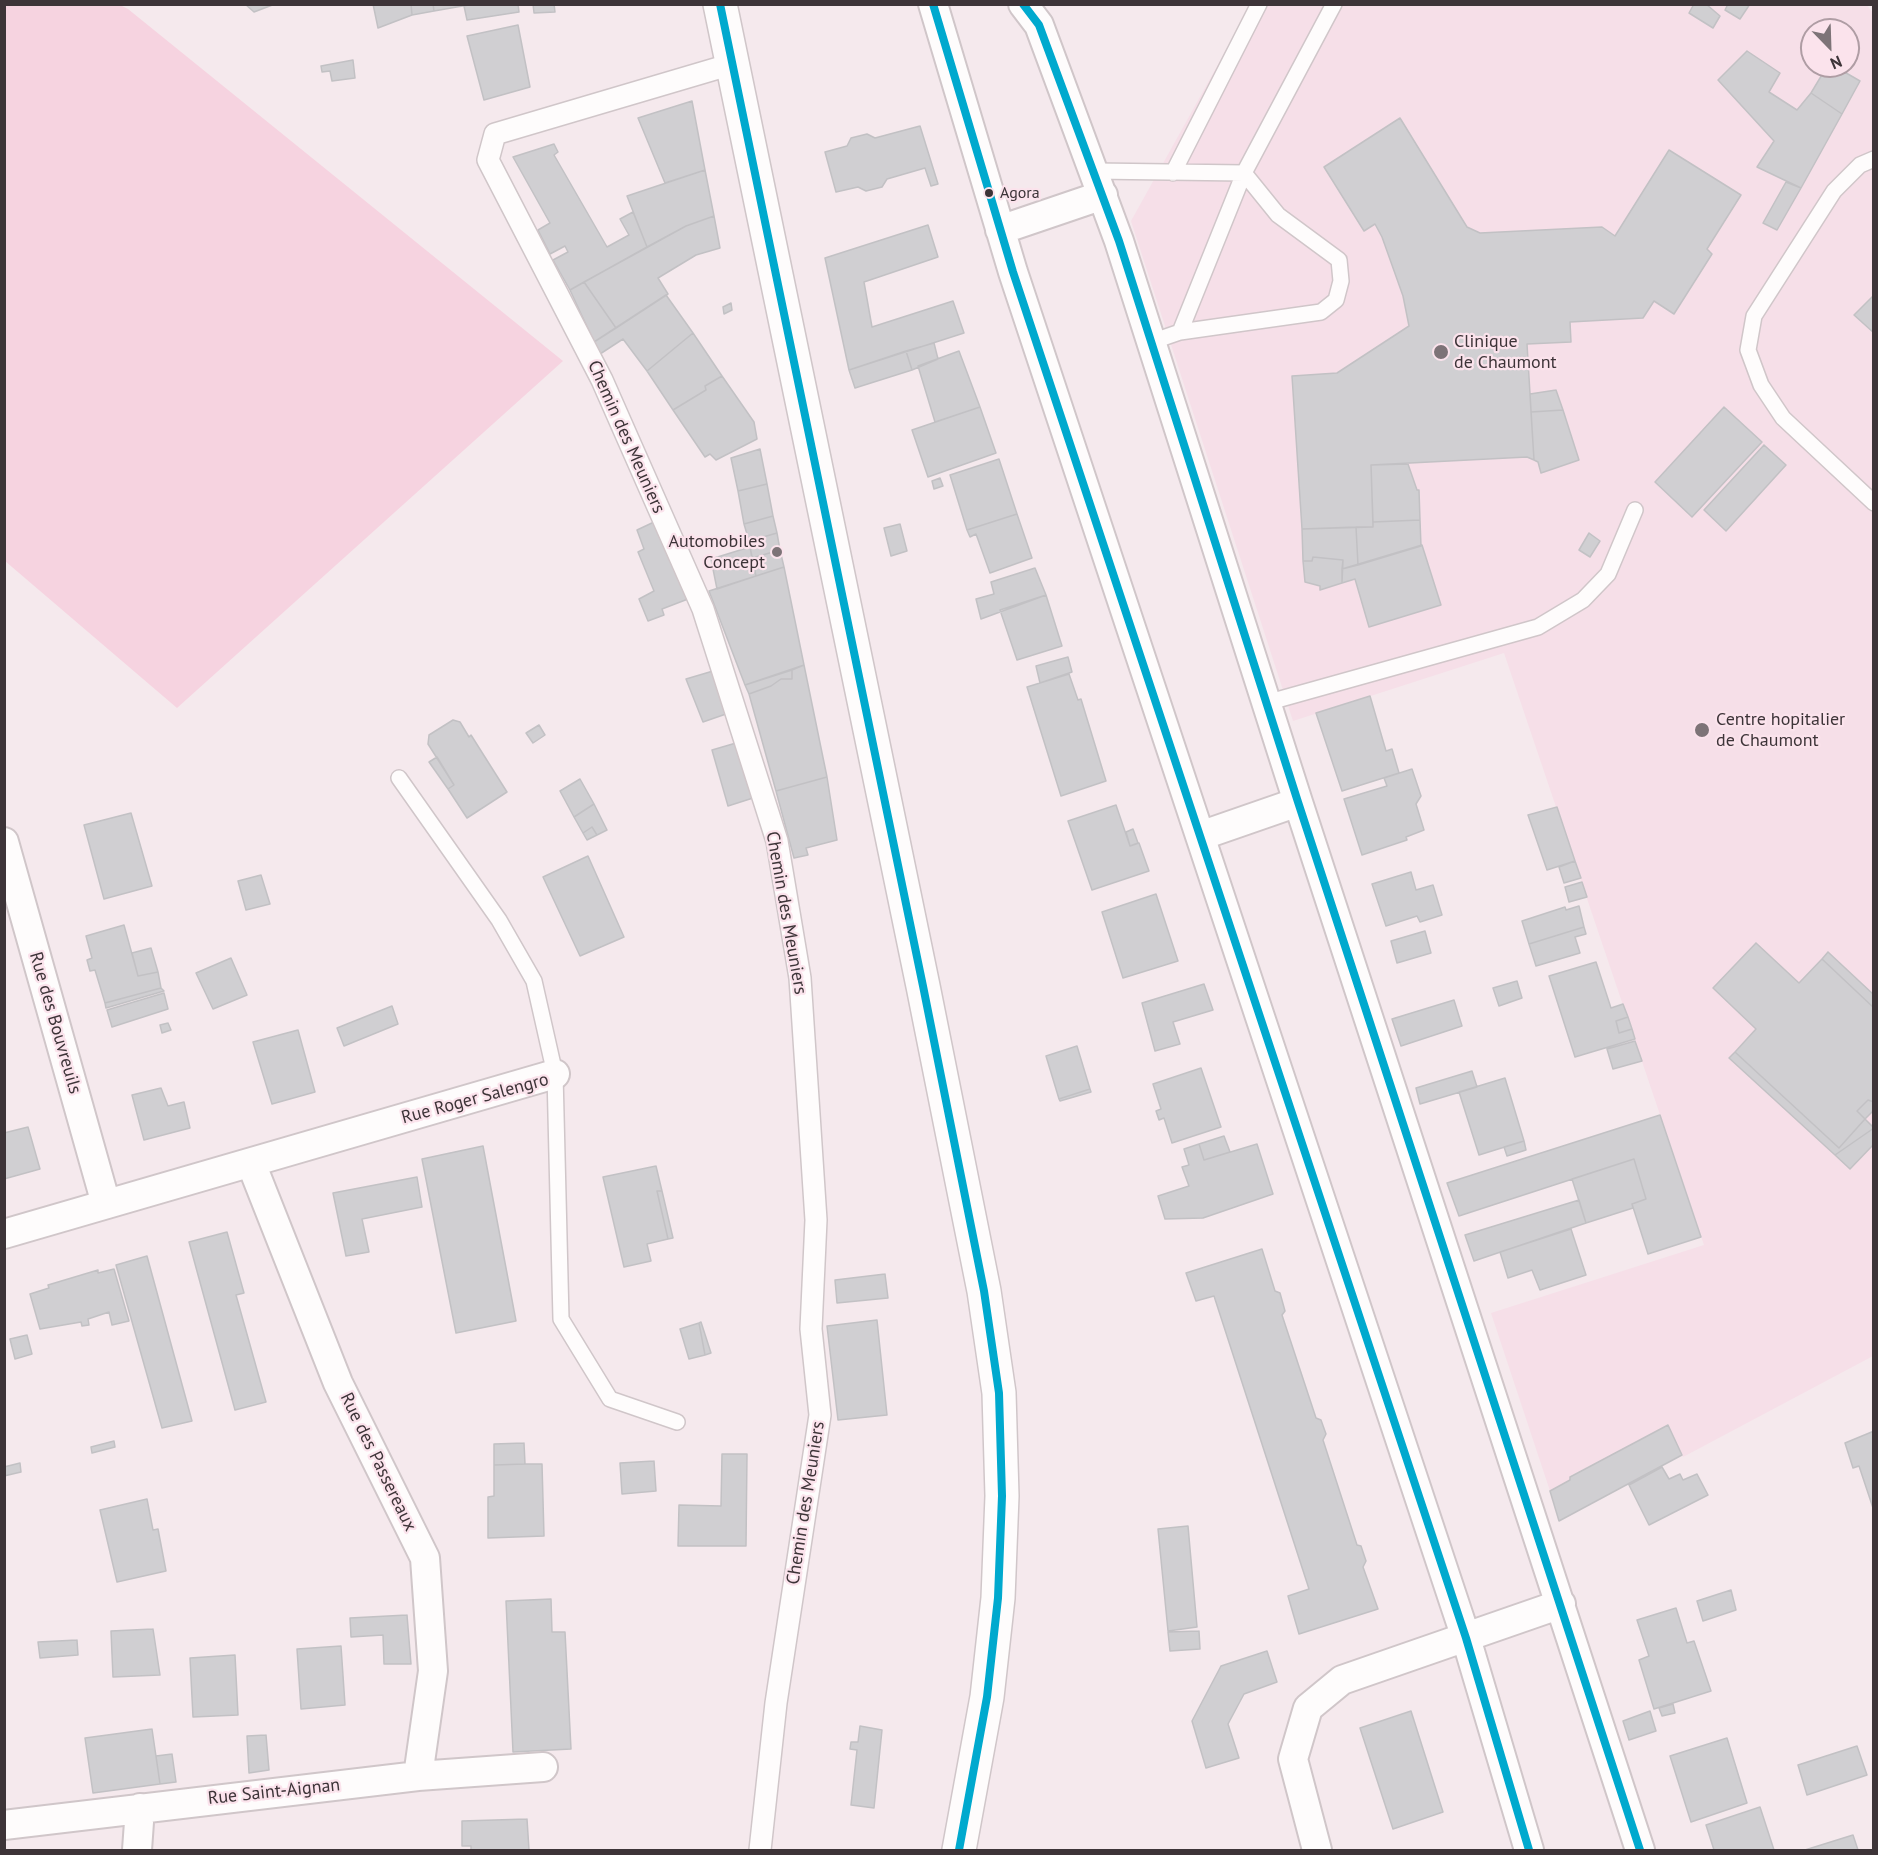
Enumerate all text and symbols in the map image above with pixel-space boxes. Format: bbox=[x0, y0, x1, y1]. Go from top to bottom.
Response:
north arrow bbox=[1800, 18, 1860, 78]
text: N bbox=[1828, 51, 1845, 74]
place label: Agora bbox=[1000, 183, 1040, 203]
marker: Agora bbox=[983, 187, 995, 199]
place label: Clinique de Chaumont bbox=[1454, 331, 1557, 374]
marker: Clinique de Chaumont bbox=[1432, 343, 1450, 361]
street label: Chemin des Meuniers bbox=[583, 357, 669, 517]
place label: Automobiles Concept bbox=[668, 531, 765, 574]
marker: Automobiles Concept bbox=[770, 545, 784, 559]
place label: Centre hopitalier de Chaumont bbox=[1716, 709, 1845, 752]
marker: Centre hopitalier de Chaumont bbox=[1693, 721, 1711, 739]
street label: Chemin des Meuniers bbox=[761, 830, 811, 996]
street label: Rue des Bouvreuils bbox=[24, 950, 86, 1096]
street label: Rue Roger Salengro bbox=[399, 1069, 551, 1129]
street label: Rue des Passereaux bbox=[335, 1389, 421, 1535]
street label: Chemin des Meuniers bbox=[782, 1420, 830, 1586]
street label: Rue Saint-Aignan bbox=[207, 1774, 341, 1810]

